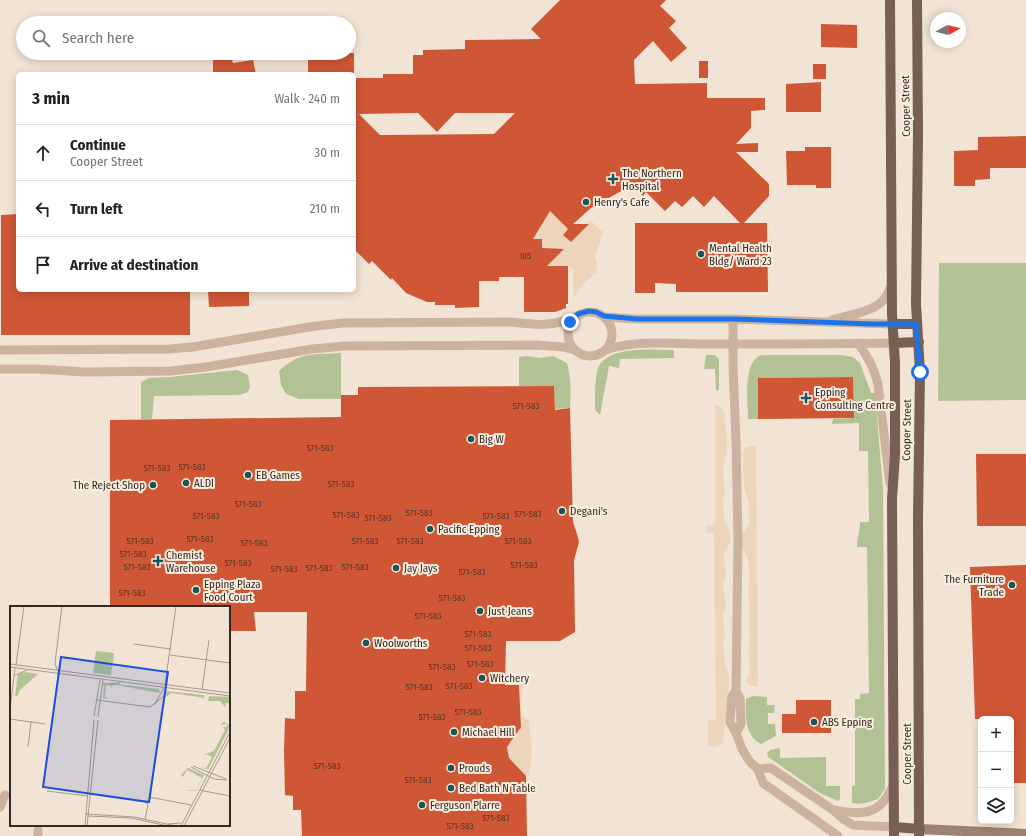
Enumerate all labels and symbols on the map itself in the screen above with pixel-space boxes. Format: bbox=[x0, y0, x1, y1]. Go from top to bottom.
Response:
north arrow bbox=[930, 12, 966, 48]
street label: Cooper Street bbox=[899, 75, 913, 137]
place label: The Northern Hospital bbox=[622, 167, 682, 193]
marker: The Northern Hospital bbox=[607, 173, 619, 185]
place label: Henry's Cafe bbox=[594, 196, 650, 209]
marker: Henry's Cafe bbox=[581, 197, 591, 207]
place label: Mental Health Bldg/ Ward 23 bbox=[709, 242, 772, 268]
marker: Mental Health Bldg/ Ward 23 bbox=[696, 249, 706, 259]
house number: 185 bbox=[519, 251, 531, 261]
route end bbox=[561, 313, 579, 331]
route start bbox=[911, 363, 929, 381]
place label: Epping Consulting Centre bbox=[815, 386, 894, 412]
marker: Epping Consulting Centre bbox=[800, 392, 812, 404]
street label: Cooper Street bbox=[900, 399, 914, 461]
house number: 571-583 bbox=[513, 401, 539, 411]
place label: Big W bbox=[479, 433, 504, 446]
marker: Big W bbox=[466, 434, 476, 444]
house number: 571-583 bbox=[307, 443, 333, 453]
house number: 571-583 bbox=[179, 462, 205, 472]
house number: 571-583 bbox=[144, 463, 170, 473]
place label: EB Games bbox=[256, 469, 300, 482]
marker: EB Games bbox=[243, 470, 253, 480]
place label: ALDI bbox=[194, 477, 214, 490]
marker: ALDI bbox=[181, 478, 191, 488]
place label: The Reject Shop bbox=[73, 479, 145, 492]
house number: 571-583 bbox=[328, 479, 354, 489]
marker: The Reject Shop bbox=[148, 480, 158, 490]
house number: 571-583 bbox=[235, 499, 261, 509]
place label: Degani's bbox=[570, 505, 608, 518]
marker: Degani's bbox=[557, 506, 567, 516]
house number: 571-583 bbox=[406, 508, 432, 518]
house number: 571-583 bbox=[515, 509, 541, 519]
house number: 571-583 bbox=[333, 510, 359, 520]
house number: 571-583 bbox=[193, 511, 219, 521]
house number: 571-583 bbox=[483, 511, 509, 521]
house number: 571-583 bbox=[365, 513, 391, 523]
place label: Pacific Epping bbox=[438, 523, 500, 536]
marker: Pacific Epping bbox=[425, 524, 435, 534]
house number: 571-583 bbox=[187, 534, 213, 544]
house number: 571-583 bbox=[127, 536, 153, 546]
house number: 571-583 bbox=[352, 536, 378, 546]
house number: 571-583 bbox=[397, 536, 423, 546]
house number: 571-583 bbox=[505, 536, 531, 546]
house number: 571-583 bbox=[241, 538, 267, 548]
house number: 571-583 bbox=[120, 549, 146, 559]
place label: Chemist Warehouse bbox=[166, 549, 216, 575]
marker: Chemist Warehouse bbox=[153, 556, 163, 566]
house number: 571-583 bbox=[225, 558, 251, 568]
house number: 571-583 bbox=[511, 560, 537, 570]
house number: 571-583 bbox=[124, 562, 150, 572]
house number: 571-583 bbox=[342, 562, 368, 572]
place label: Jay Jays bbox=[404, 562, 438, 575]
house number: 571-583 bbox=[306, 563, 332, 573]
marker: Jay Jays bbox=[391, 563, 401, 573]
house number: 571-583 bbox=[271, 564, 297, 574]
house number: 571-583 bbox=[459, 567, 485, 577]
place label: The Furniture Trade bbox=[944, 573, 1004, 599]
place label: Epping Plaza Food Court bbox=[204, 578, 261, 604]
marker: The Furniture Trade bbox=[1007, 580, 1017, 590]
marker: Epping Plaza Food Court bbox=[191, 585, 201, 595]
house number: 571-583 bbox=[119, 588, 145, 598]
house number: 571-583 bbox=[439, 593, 465, 603]
place label: Just Jeans bbox=[488, 605, 532, 618]
inset map bbox=[10, 606, 230, 826]
marker: Just Jeans bbox=[475, 606, 485, 616]
house number: 571-583 bbox=[415, 611, 441, 621]
house number: 571-583 bbox=[465, 629, 491, 639]
place label: Woolworths bbox=[374, 637, 428, 650]
marker: Woolworths bbox=[361, 638, 371, 648]
house number: 571-583 bbox=[465, 643, 491, 653]
house number: 571-583 bbox=[467, 659, 493, 669]
house number: 571-583 bbox=[429, 662, 455, 672]
place label: Witchery bbox=[490, 672, 529, 685]
marker: Witchery bbox=[477, 673, 487, 683]
house number: 571-583 bbox=[446, 681, 472, 691]
house number: 571-583 bbox=[406, 682, 432, 692]
house number: 571-583 bbox=[455, 707, 481, 717]
house number: 571-583 bbox=[419, 712, 445, 722]
place label: ABS Epping bbox=[822, 716, 873, 729]
marker: ABS Epping bbox=[809, 717, 819, 727]
street label: Cooper Street bbox=[901, 723, 914, 785]
place label: Michael Hill bbox=[462, 726, 515, 739]
marker: Michael Hill bbox=[449, 727, 459, 737]
house number: 571-583 bbox=[314, 761, 340, 771]
place label: Prouds bbox=[459, 762, 490, 775]
marker: Prouds bbox=[446, 763, 456, 773]
house number: 571-583 bbox=[405, 775, 431, 785]
place label: Bed Bath N Table bbox=[459, 782, 536, 795]
marker: Bed Bath N Table bbox=[446, 783, 456, 793]
place label: Ferguson Plarre bbox=[430, 799, 500, 812]
marker: Ferguson Plarre bbox=[417, 800, 427, 810]
house number: 571-583 bbox=[483, 813, 509, 823]
house number: 571-583 bbox=[447, 821, 473, 831]

